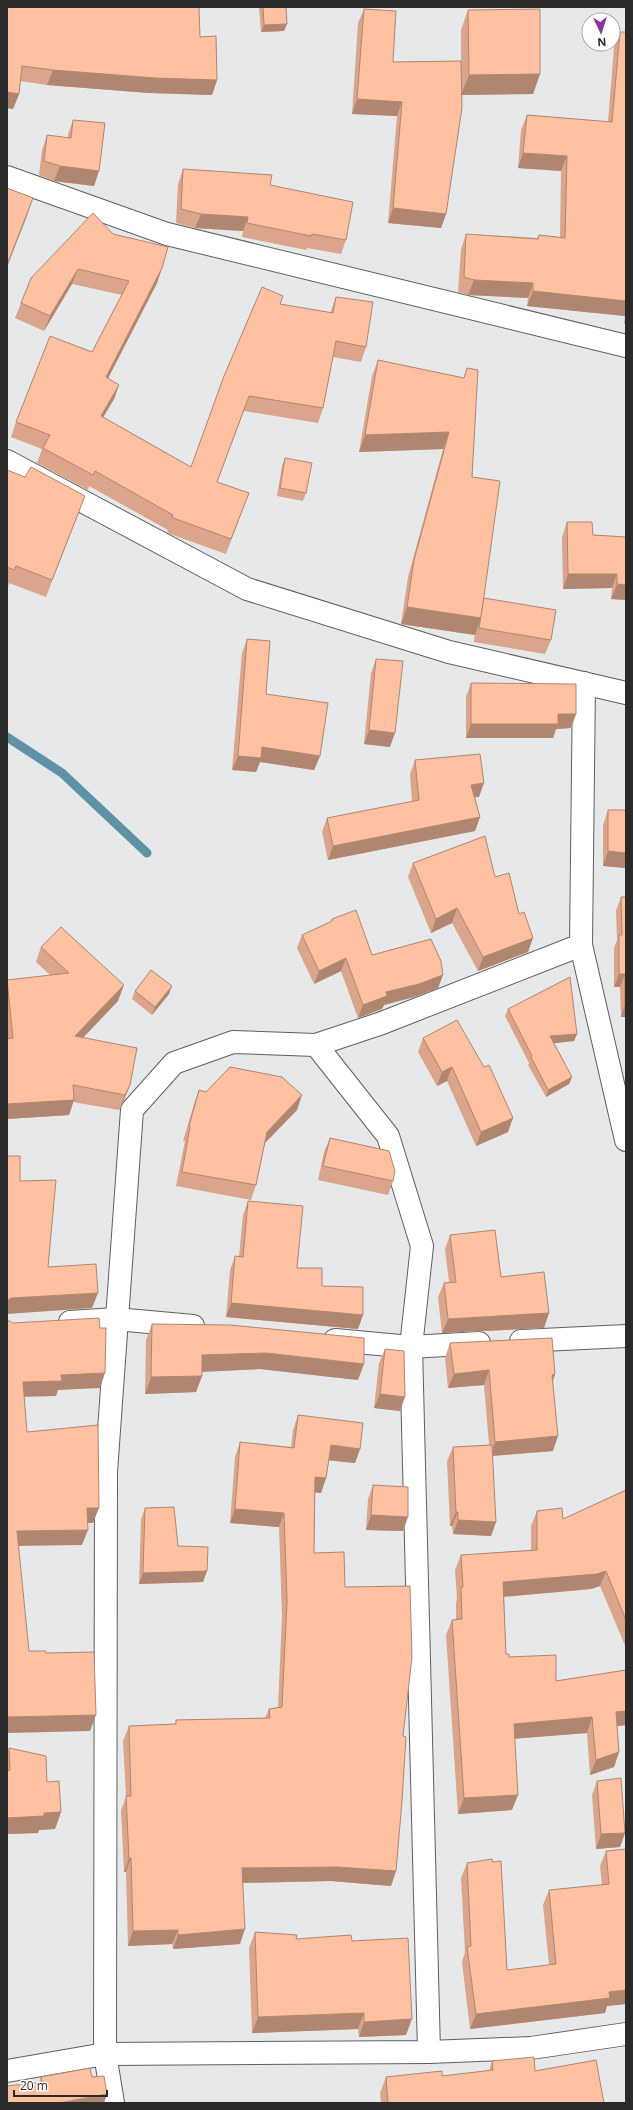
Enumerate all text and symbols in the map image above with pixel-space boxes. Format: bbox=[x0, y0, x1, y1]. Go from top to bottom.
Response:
north arrow bbox=[581, 12, 621, 52]
text: N bbox=[597, 35, 607, 50]
scale bar bbox=[14, 2072, 107, 2098]
text: 20 m bbox=[20, 2077, 48, 2094]

